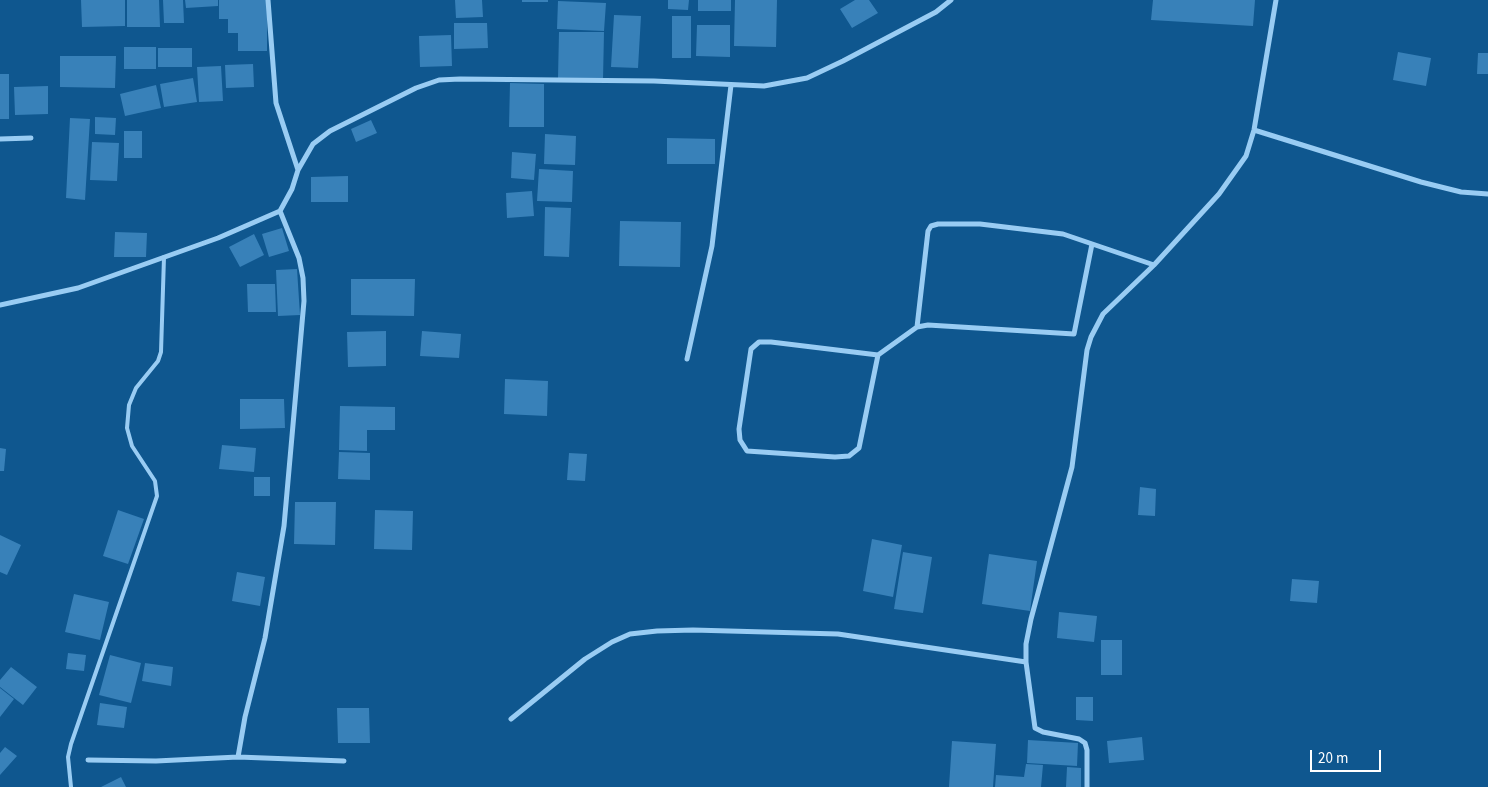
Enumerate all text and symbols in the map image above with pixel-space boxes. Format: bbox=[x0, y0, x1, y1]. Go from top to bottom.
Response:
scale bar bbox=[1313, 740, 1384, 772]
text: 20 m bbox=[1318, 748, 1348, 769]

